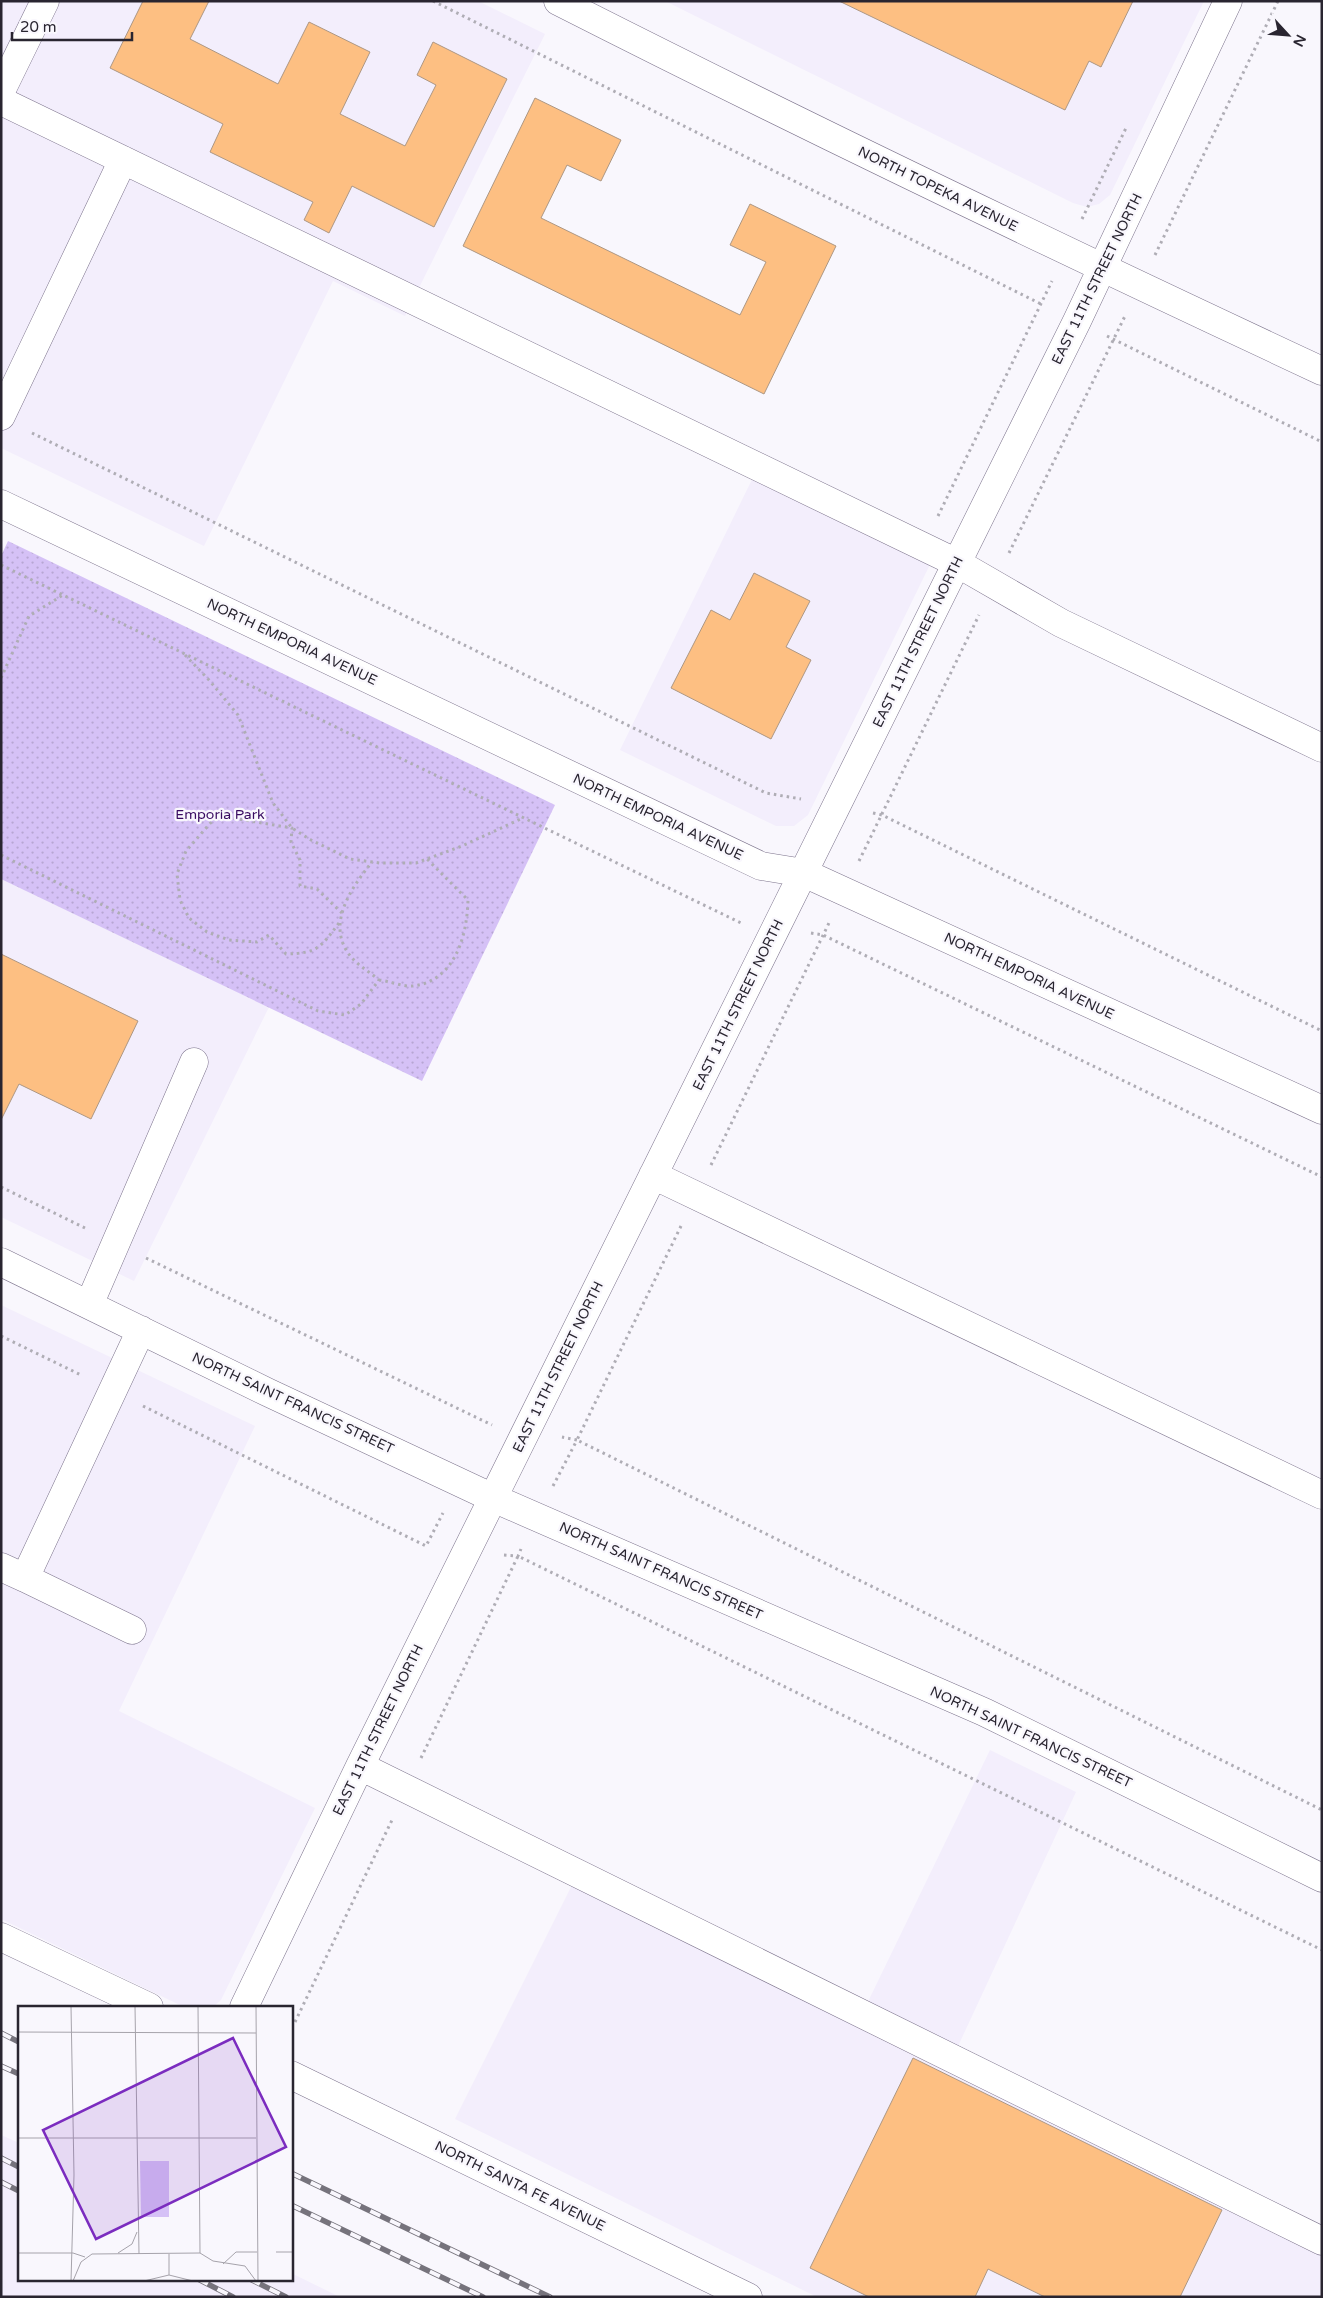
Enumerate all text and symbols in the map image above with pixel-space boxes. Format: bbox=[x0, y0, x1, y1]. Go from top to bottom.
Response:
scale bar bbox=[12, 10, 132, 42]
north arrow bbox=[1263, 10, 1313, 60]
text: 20 m bbox=[20, 18, 57, 36]
text: N bbox=[1289, 32, 1309, 49]
street label: NORTH TOPEKA AVENUE bbox=[855, 143, 1021, 235]
street label: EAST 11TH STREET NORTH bbox=[1048, 191, 1146, 367]
street label: EAST 11TH STREET NORTH bbox=[869, 554, 967, 730]
street label: NORTH EMPORIA AVENUE bbox=[204, 595, 380, 689]
street label: NORTH EMPORIA AVENUE bbox=[570, 770, 746, 864]
park label: Emporia Park bbox=[175, 806, 265, 823]
street label: EAST 11TH STREET NORTH bbox=[689, 917, 787, 1093]
street label: NORTH EMPORIA AVENUE bbox=[941, 929, 1117, 1023]
street label: EAST 11TH STREET NORTH bbox=[509, 1279, 607, 1455]
street label: NORTH SAINT FRANCIS STREET bbox=[189, 1349, 397, 1458]
street label: NORTH SAINT FRANCIS STREET bbox=[557, 1518, 766, 1624]
street label: EAST 11TH STREET NORTH bbox=[329, 1642, 427, 1818]
street label: NORTH SAINT FRANCIS STREET bbox=[927, 1683, 1135, 1792]
inset map bbox=[18, 2006, 292, 2280]
street label: NORTH SANTA FE AVENUE bbox=[432, 2137, 608, 2235]

